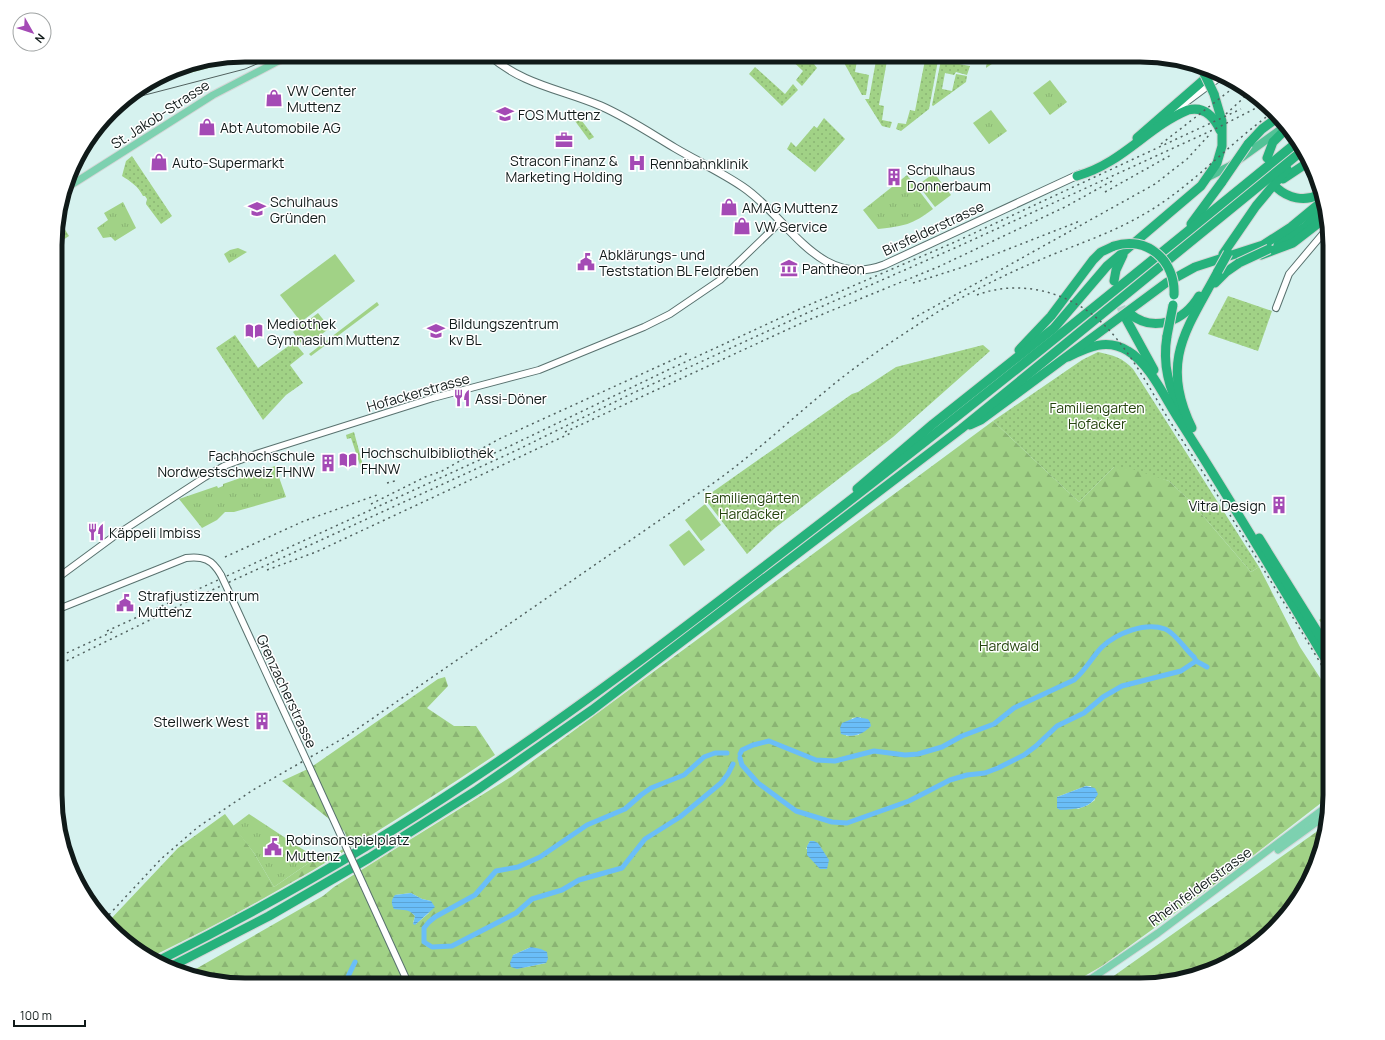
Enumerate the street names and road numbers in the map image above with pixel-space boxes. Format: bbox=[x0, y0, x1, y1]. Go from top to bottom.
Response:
street label: St. Jakob-Strasse bbox=[107, 75, 213, 153]
street label: Birsfelderstrasse bbox=[879, 196, 987, 260]
street label: Hofackerstrasse bbox=[364, 368, 472, 416]
street label: Grenzacherstrasse bbox=[252, 631, 322, 751]
street label: Rheinfelderstrasse bbox=[1145, 842, 1255, 930]

